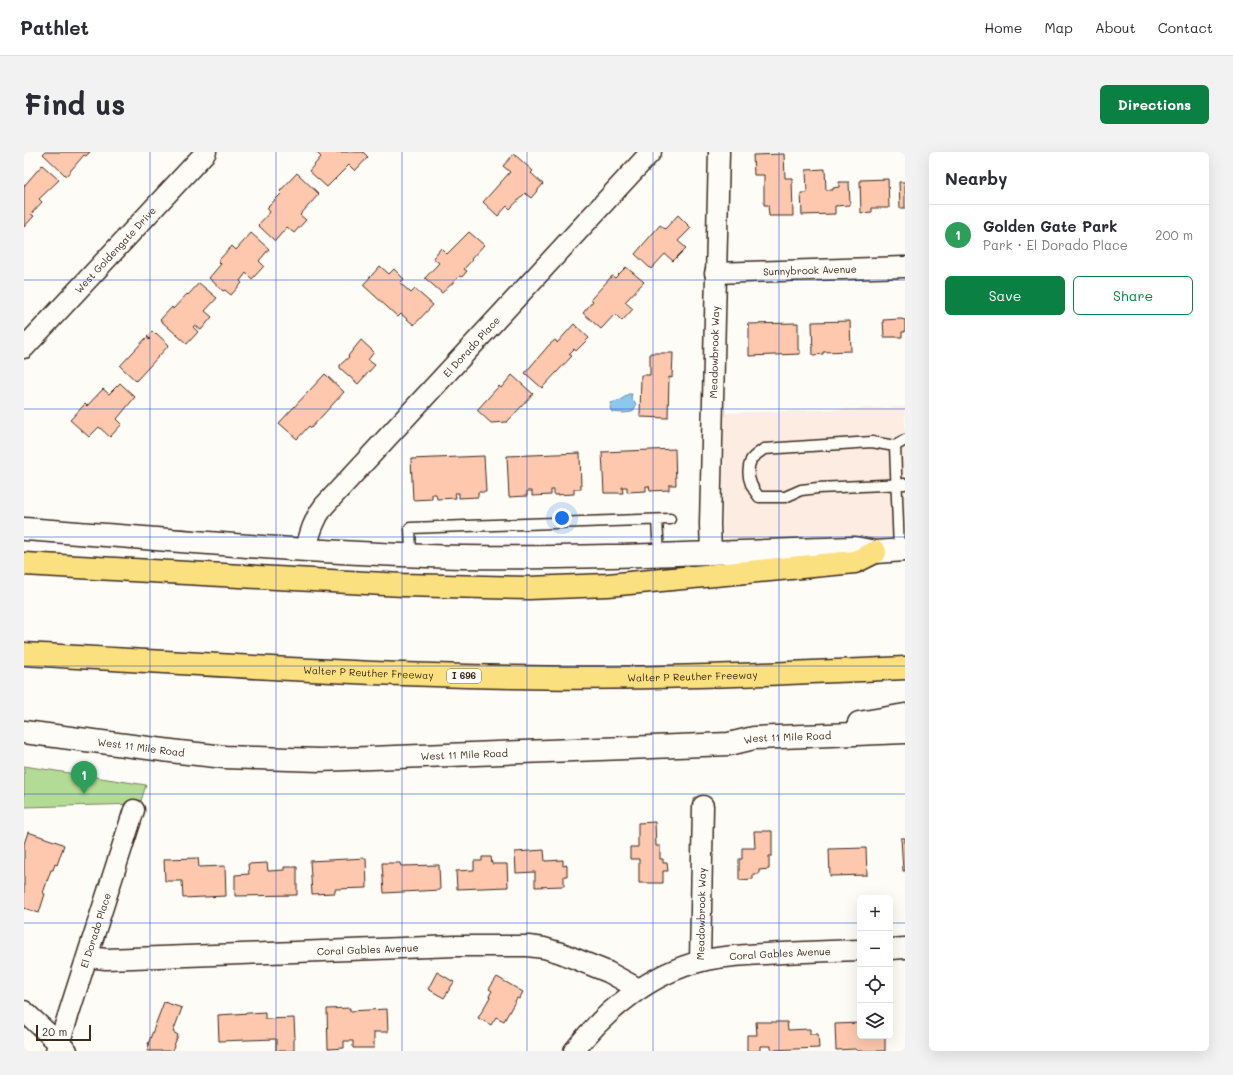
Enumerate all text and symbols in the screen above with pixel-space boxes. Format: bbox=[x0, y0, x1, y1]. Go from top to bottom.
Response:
text: Pathlet bbox=[20, 15, 89, 40]
text: Home bbox=[984, 18, 1022, 37]
text: Map bbox=[1044, 18, 1073, 37]
text: About bbox=[1095, 18, 1136, 37]
text: Contact bbox=[1158, 18, 1213, 37]
button: Directions bbox=[1100, 85, 1209, 124]
text: Find us bbox=[24, 86, 125, 122]
text: Nearby bbox=[945, 167, 1007, 189]
street label: West Goldengate Drive bbox=[71, 203, 159, 296]
text: Golden Gate Park bbox=[983, 216, 1117, 236]
text: 1 bbox=[955, 226, 961, 243]
text: 200 m bbox=[1155, 226, 1193, 243]
text: Park · El Dorado Place bbox=[983, 236, 1128, 253]
street label: Sunnybrook Avenue bbox=[763, 262, 857, 278]
button: Save bbox=[945, 276, 1065, 315]
button: Share bbox=[1073, 276, 1193, 315]
street label: Meadowbrook Way bbox=[706, 306, 722, 398]
street label: El Dorado Place bbox=[440, 313, 503, 380]
your location bbox=[552, 508, 572, 528]
street label: Walter P Reuther Freeway bbox=[303, 663, 434, 682]
street label: Walter P Reuther Freeway bbox=[627, 667, 758, 685]
road number: I 696 bbox=[447, 669, 481, 683]
street label: West 11 Mile Road bbox=[742, 728, 831, 747]
street label: West 11 Mile Road bbox=[97, 735, 185, 760]
street label: West 11 Mile Road bbox=[420, 746, 508, 763]
pin: 1 bbox=[71, 761, 97, 794]
street label: Meadowbrook Way bbox=[693, 868, 709, 960]
street label: El Dorado Place bbox=[77, 891, 114, 970]
map controls bbox=[857, 895, 893, 1039]
button: + bbox=[857, 895, 893, 931]
button: − bbox=[857, 931, 893, 967]
street label: Coral Gables Avenue bbox=[317, 940, 419, 958]
street label: Coral Gables Avenue bbox=[729, 944, 831, 963]
button: locate bbox=[857, 967, 893, 1003]
button: layers bbox=[857, 1003, 893, 1039]
scale bar bbox=[36, 1023, 91, 1042]
text: 20 m bbox=[42, 1024, 67, 1039]

